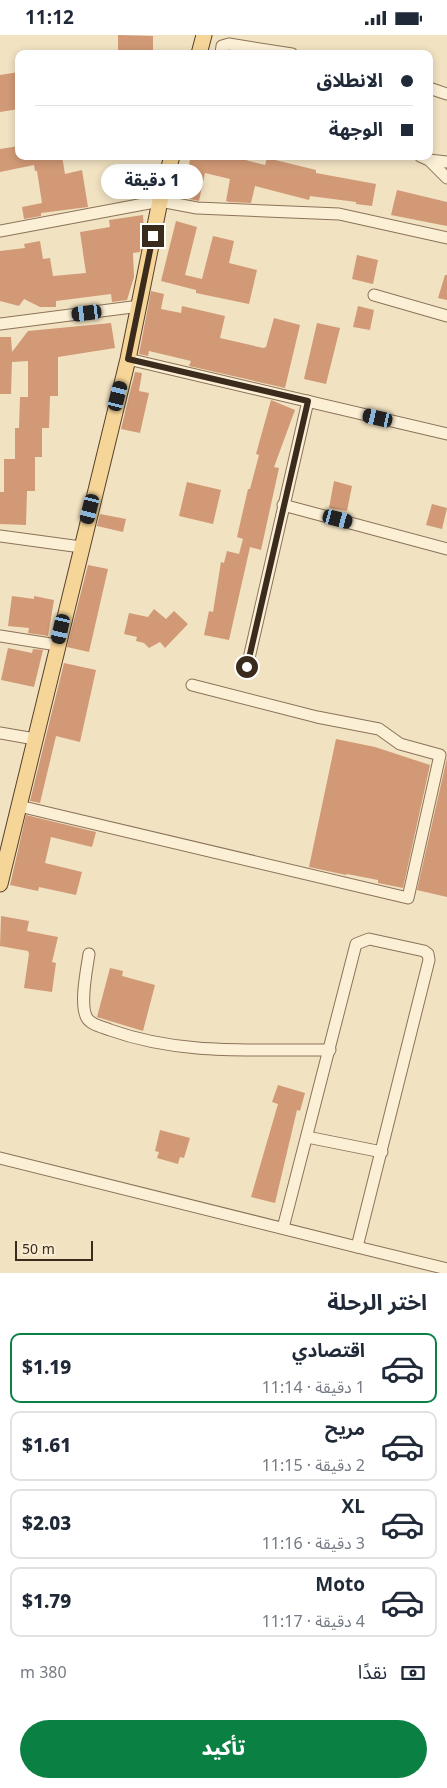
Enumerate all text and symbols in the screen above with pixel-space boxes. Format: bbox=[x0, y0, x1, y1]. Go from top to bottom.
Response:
text: 11:12 bbox=[25, 0, 74, 38]
text: الانطلاق bbox=[317, 61, 383, 101]
text: الوجهة bbox=[329, 110, 383, 150]
callout: 1 دقيقة bbox=[102, 163, 204, 199]
text: 1 دقيقة bbox=[124, 164, 180, 198]
route end bbox=[142, 225, 164, 247]
car bbox=[71, 304, 102, 322]
car bbox=[107, 380, 128, 412]
car bbox=[361, 407, 394, 429]
car bbox=[79, 493, 100, 525]
car bbox=[321, 508, 354, 530]
car bbox=[50, 613, 71, 645]
route start bbox=[236, 656, 258, 678]
text: 50 m bbox=[22, 1235, 55, 1264]
scale bar bbox=[15, 1238, 92, 1261]
text: اختر الرحلة bbox=[327, 1280, 427, 1326]
text: اقتصادي bbox=[292, 1331, 365, 1371]
icon: car bbox=[380, 1346, 425, 1391]
text: $1.19 bbox=[22, 1348, 71, 1388]
text: 1 دقيقة · 11:14 bbox=[262, 1371, 365, 1405]
text: مريح bbox=[325, 1409, 365, 1449]
icon: car bbox=[380, 1424, 425, 1469]
text: $1.61 bbox=[22, 1426, 71, 1466]
text: 2 دقيقة · 11:15 bbox=[262, 1449, 365, 1483]
text: XL bbox=[342, 1487, 365, 1527]
icon: car bbox=[380, 1502, 425, 1547]
text: $2.03 bbox=[22, 1504, 71, 1544]
text: 3 دقيقة · 11:16 bbox=[262, 1527, 365, 1561]
text: Moto bbox=[315, 1565, 365, 1605]
icon: car bbox=[380, 1580, 425, 1625]
text: $1.79 bbox=[22, 1582, 71, 1622]
text: 4 دقيقة · 11:17 bbox=[262, 1605, 365, 1639]
text: نقدًا bbox=[358, 1653, 387, 1693]
text: 380 m bbox=[20, 1656, 67, 1690]
icon: cash bbox=[399, 1659, 427, 1687]
button: تأكيد bbox=[20, 1720, 427, 1778]

